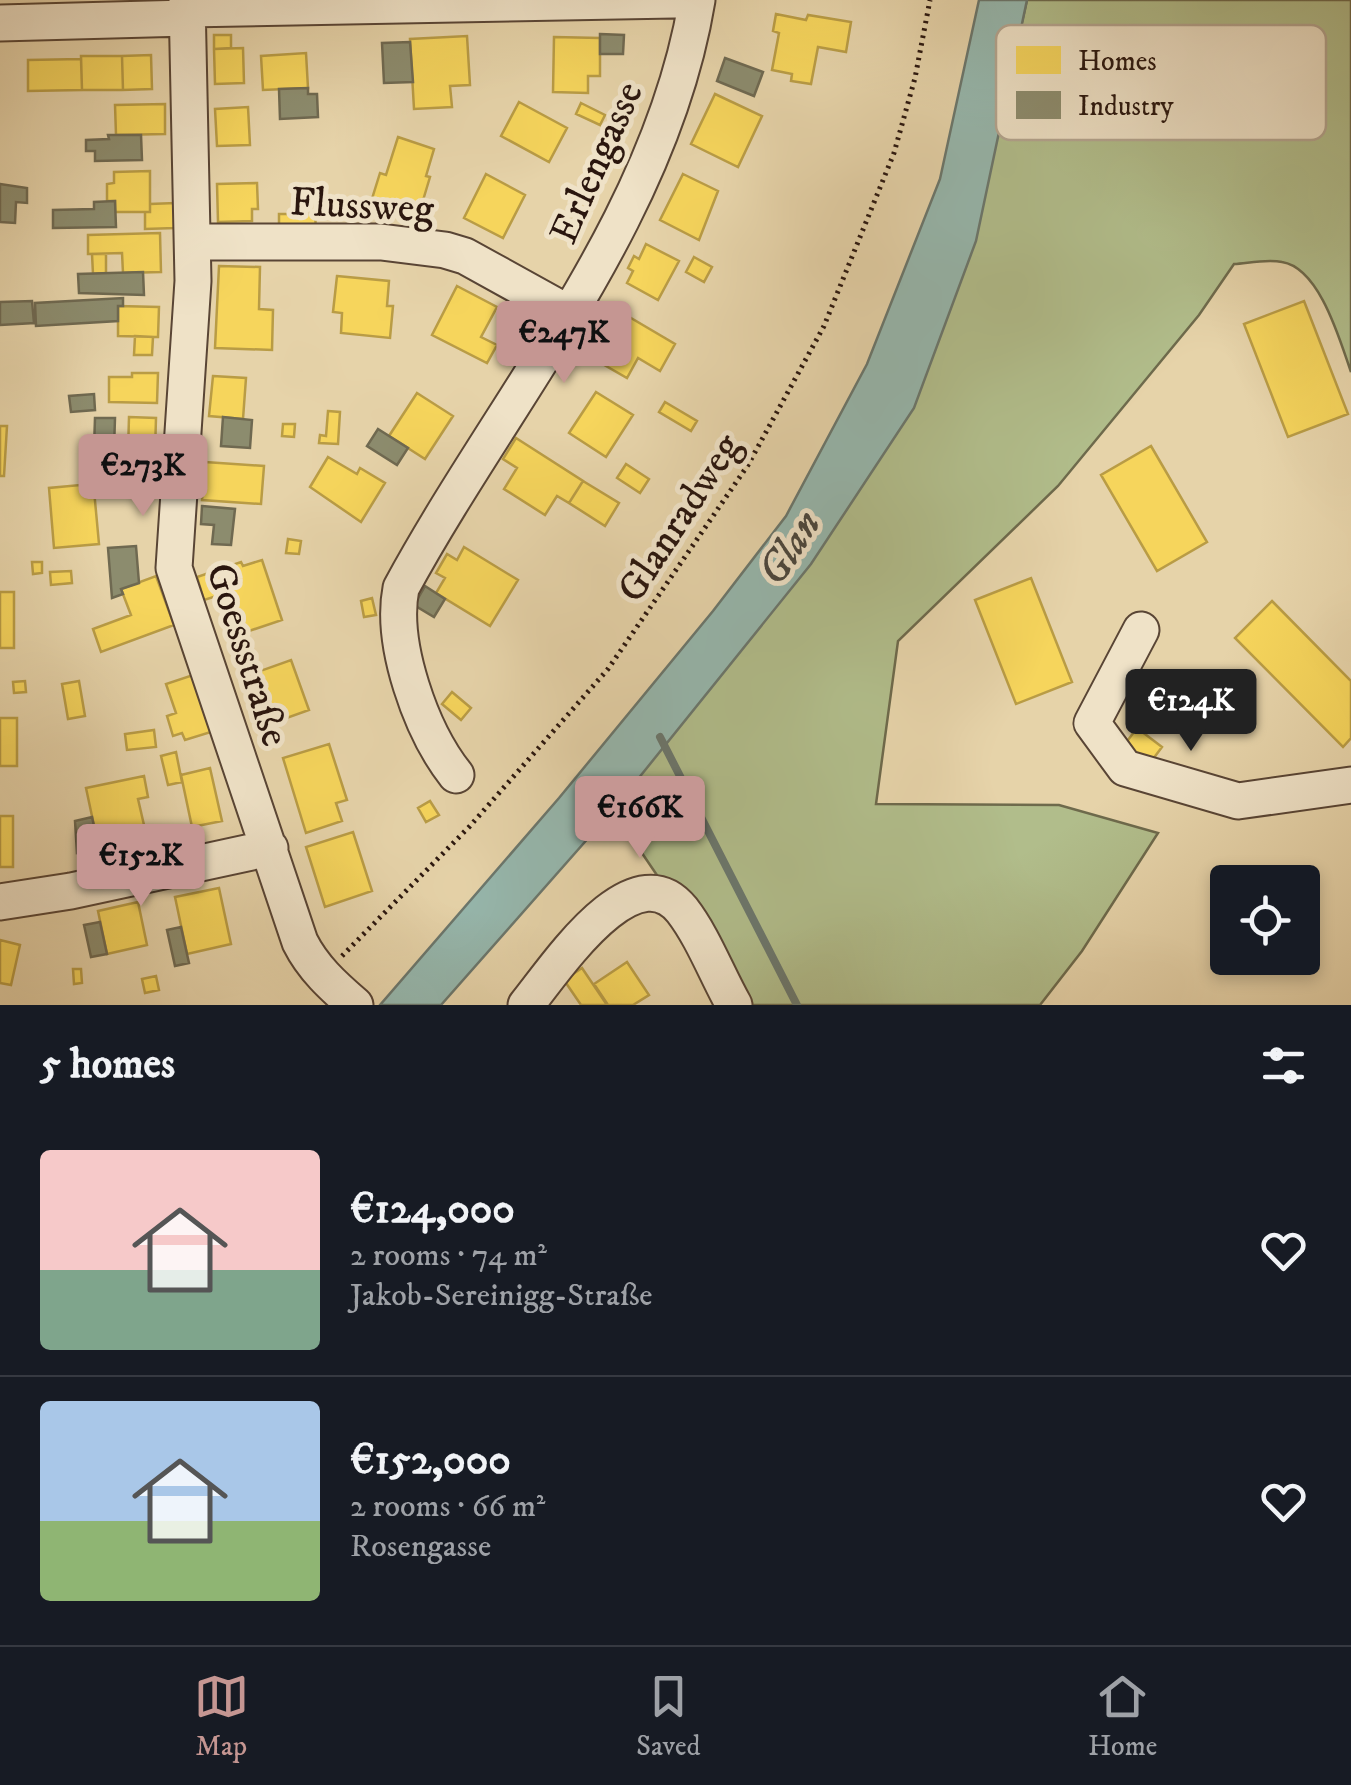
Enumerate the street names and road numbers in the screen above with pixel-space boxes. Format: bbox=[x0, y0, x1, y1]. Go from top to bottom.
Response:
street label: Erlengasse bbox=[540, 74, 656, 252]
street label: Flussweg bbox=[289, 178, 436, 236]
street label: Glanradweg bbox=[608, 424, 754, 612]
street label: Goessstraße bbox=[193, 557, 299, 753]

